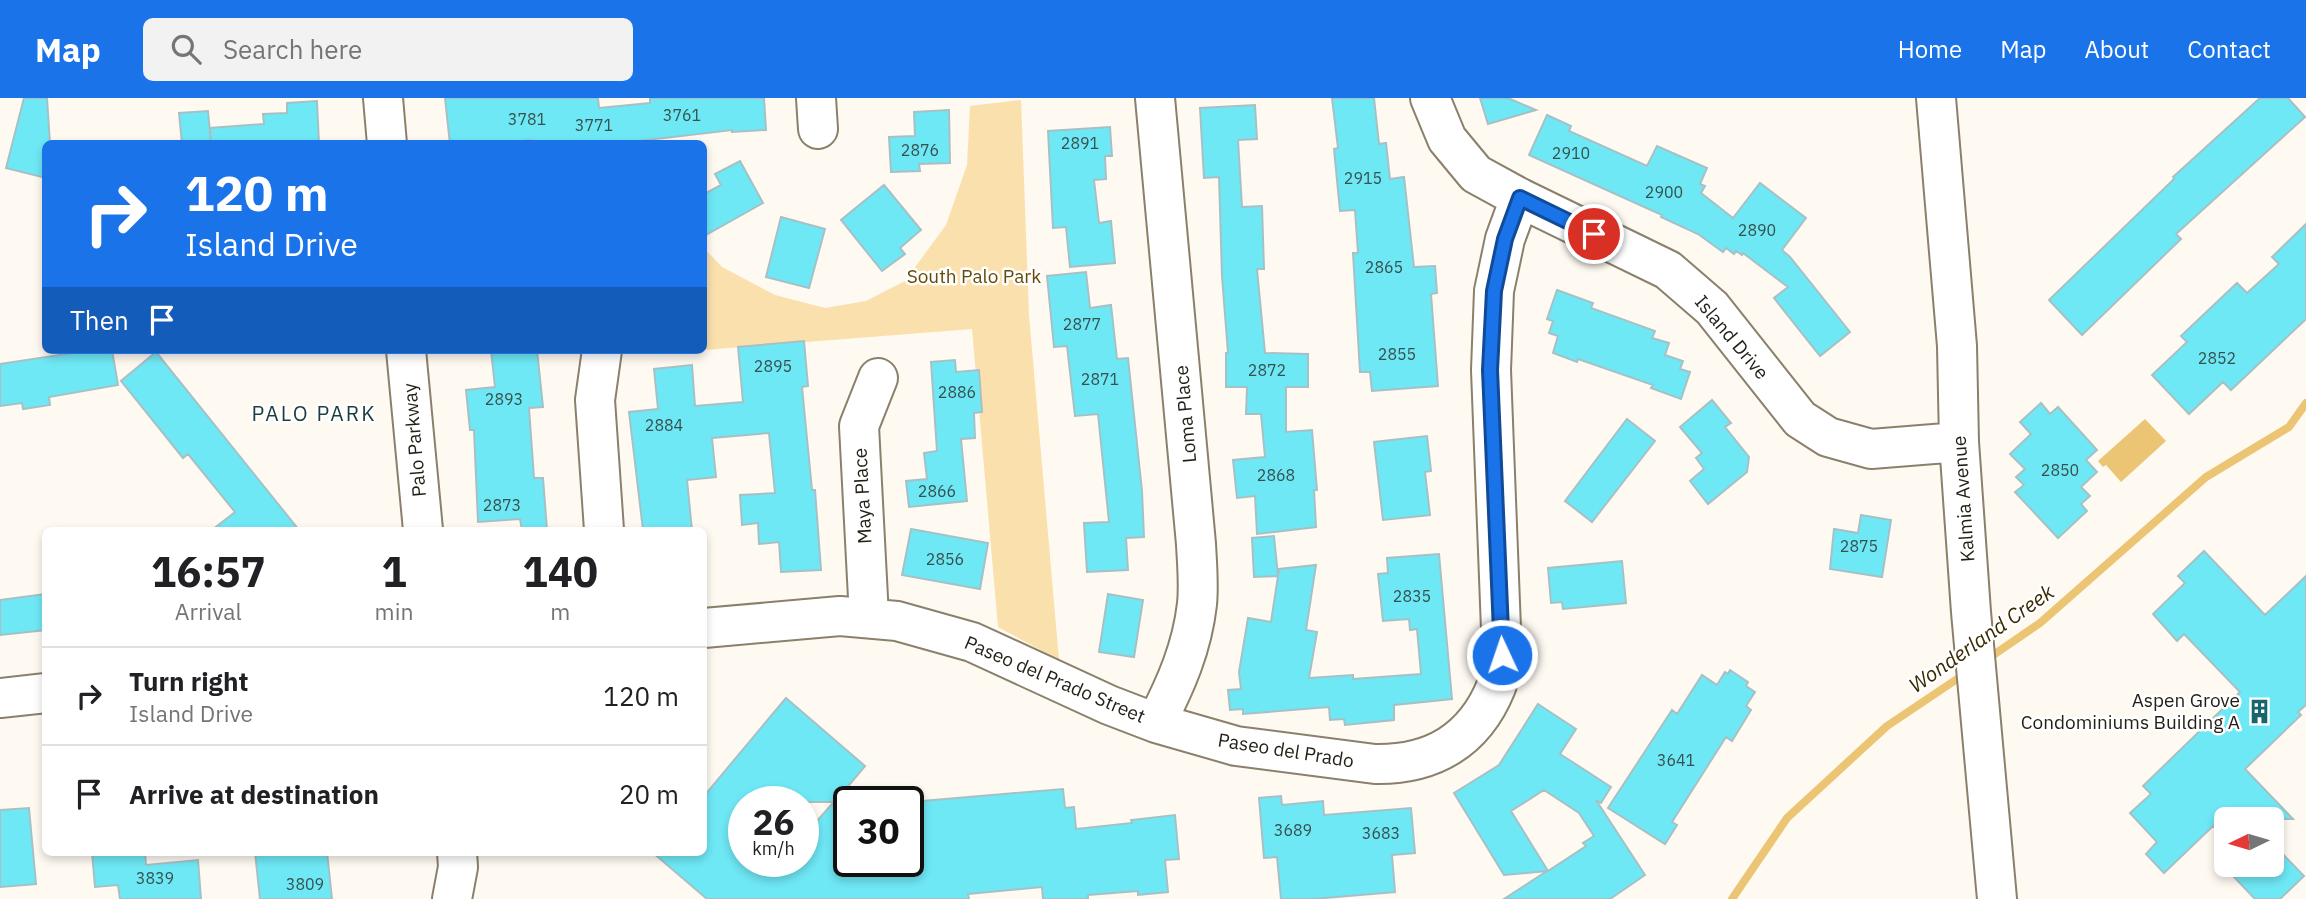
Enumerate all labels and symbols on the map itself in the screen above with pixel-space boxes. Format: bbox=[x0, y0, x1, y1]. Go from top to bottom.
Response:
house number: 3761 bbox=[663, 105, 701, 125]
house number: 3781 bbox=[508, 109, 546, 129]
house number: 3771 bbox=[575, 115, 613, 135]
house number: 2891 bbox=[1061, 133, 1099, 153]
house number: 2876 bbox=[901, 140, 939, 160]
house number: 2910 bbox=[1552, 143, 1590, 163]
house number: 2915 bbox=[1344, 168, 1382, 188]
house number: 2900 bbox=[1645, 182, 1683, 202]
pin bbox=[1564, 204, 1624, 264]
house number: 2890 bbox=[1738, 220, 1776, 240]
house number: 2865 bbox=[1365, 257, 1403, 277]
park label: South Palo Park bbox=[907, 264, 1041, 288]
street label: Island Drive bbox=[1690, 290, 1774, 384]
house number: 2877 bbox=[1063, 314, 1101, 334]
house number: 2855 bbox=[1378, 344, 1416, 364]
house number: 2852 bbox=[2198, 348, 2236, 368]
house number: 2895 bbox=[754, 356, 792, 376]
house number: 2872 bbox=[1248, 360, 1286, 380]
street label: Loma Place bbox=[1169, 364, 1201, 464]
house number: 2871 bbox=[1081, 369, 1119, 389]
street label: Palo Parkway bbox=[397, 382, 431, 498]
house number: 2886 bbox=[938, 382, 976, 402]
house number: 2893 bbox=[485, 389, 523, 409]
district label: PALO PARK bbox=[252, 399, 376, 427]
house number: 2884 bbox=[645, 415, 683, 435]
street label: Kalmia Avenue bbox=[1947, 435, 1979, 563]
street label: Maya Place bbox=[848, 447, 876, 545]
house number: 2850 bbox=[2041, 460, 2079, 480]
house number: 2868 bbox=[1257, 465, 1295, 485]
house number: 2866 bbox=[918, 481, 956, 501]
house number: 2873 bbox=[483, 495, 521, 515]
house number: 2875 bbox=[1840, 536, 1878, 556]
house number: 2856 bbox=[926, 549, 964, 569]
water label: Wonderland Creek bbox=[1903, 577, 2060, 699]
house number: 2835 bbox=[1393, 586, 1431, 606]
position arrow bbox=[1465, 618, 1539, 692]
street label: Paseo del Prado Street bbox=[961, 630, 1149, 728]
place label: Aspen Grove Condominiums Building A bbox=[2021, 688, 2240, 734]
building icon: Aspen Grove Condominiums Building A bbox=[2246, 697, 2274, 725]
street label: Paseo del Prado bbox=[1216, 727, 1356, 773]
house number: 3641 bbox=[1657, 750, 1695, 770]
speed limit sign: 30 bbox=[833, 786, 924, 877]
north arrow bbox=[2214, 807, 2284, 877]
house number: 3689 bbox=[1274, 820, 1312, 840]
house number: 3683 bbox=[1362, 823, 1400, 843]
house number: 3839 bbox=[136, 868, 174, 888]
house number: 3809 bbox=[286, 874, 324, 894]

